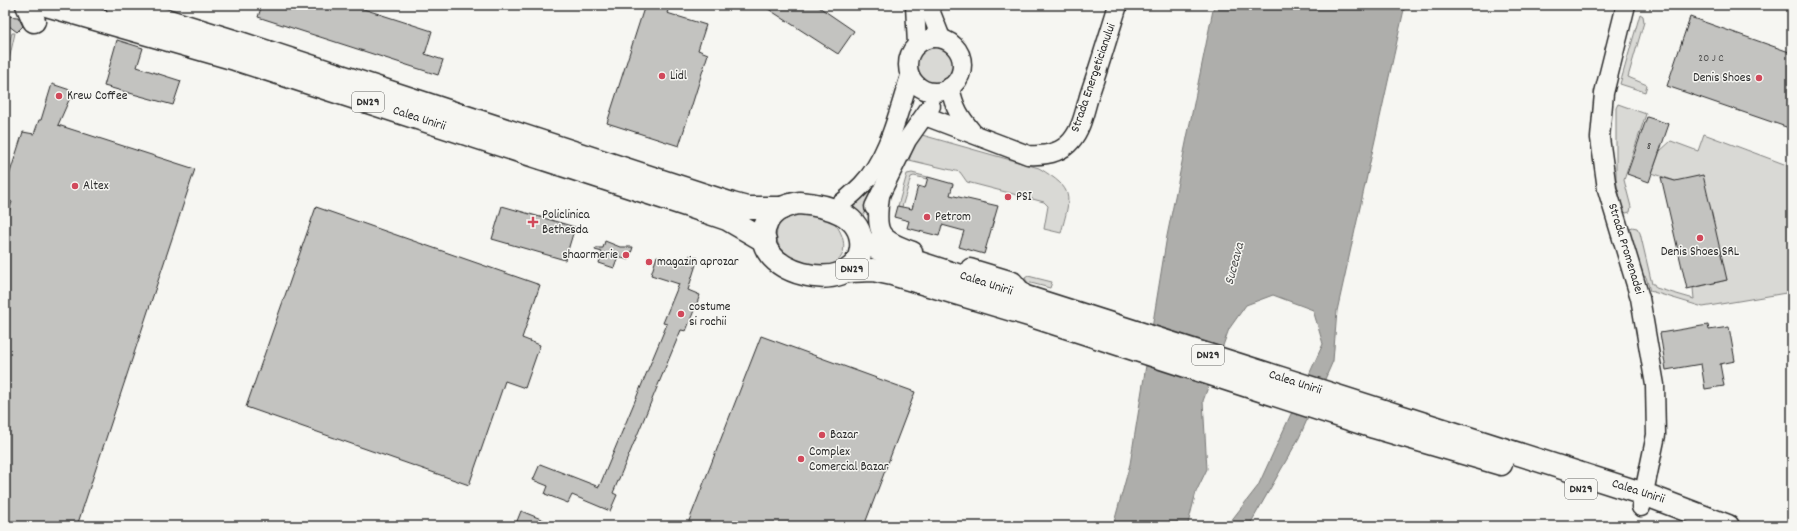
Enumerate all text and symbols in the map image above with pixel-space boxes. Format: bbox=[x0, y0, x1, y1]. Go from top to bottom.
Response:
street label: Strada Energeticianului bbox=[1066, 20, 1122, 135]
house number: 20 J C bbox=[1698, 51, 1724, 67]
place label: Lidl bbox=[670, 67, 687, 86]
place label: Denis Shoes bbox=[1693, 69, 1751, 88]
marker: Lidl bbox=[657, 71, 667, 81]
marker: Denis Shoes bbox=[1754, 73, 1764, 83]
place label: Krew Coffee bbox=[67, 87, 128, 106]
marker: Krew Coffee bbox=[54, 91, 64, 101]
road number: DN29 bbox=[352, 92, 384, 112]
street label: Calea Unirii bbox=[390, 102, 449, 137]
house number: 8 bbox=[1647, 139, 1651, 155]
place label: Altex bbox=[83, 177, 109, 196]
marker: Altex bbox=[70, 181, 80, 191]
place label: PSI bbox=[1016, 188, 1032, 207]
marker: PSI bbox=[1003, 192, 1013, 202]
street label: Strada Promenadei bbox=[1602, 201, 1648, 297]
place label: Policlinica Bethesda bbox=[542, 206, 590, 240]
place label: Petrom bbox=[935, 208, 971, 227]
marker: Petrom bbox=[922, 212, 932, 222]
marker: Policlinica Bethesda bbox=[527, 216, 539, 228]
marker: Denis Shoes SRL bbox=[1695, 233, 1705, 243]
water label: Suceava bbox=[1220, 239, 1251, 287]
place label: Denis Shoes SRL bbox=[1661, 243, 1740, 262]
place label: shaormerie bbox=[562, 246, 618, 265]
marker: shaormerie bbox=[621, 250, 631, 260]
place label: magazin aprozar bbox=[657, 253, 739, 272]
marker: magazin aprozar bbox=[644, 257, 654, 267]
road number: DN29 bbox=[836, 259, 868, 279]
street label: Calea Unirii bbox=[957, 267, 1016, 302]
place label: costume si rochii bbox=[689, 298, 731, 332]
marker: costume si rochii bbox=[676, 309, 686, 319]
road number: DN29 bbox=[1192, 345, 1224, 365]
street label: Calea Unirii bbox=[1266, 366, 1325, 401]
place label: Bazar bbox=[830, 426, 858, 445]
marker: Bazar bbox=[817, 430, 827, 440]
place label: Complex Comercial Bazar bbox=[809, 443, 889, 477]
marker: Complex Comercial Bazar bbox=[796, 454, 806, 464]
street label: Calea Unirii bbox=[1609, 475, 1668, 510]
road number: DN29 bbox=[1565, 479, 1597, 499]

